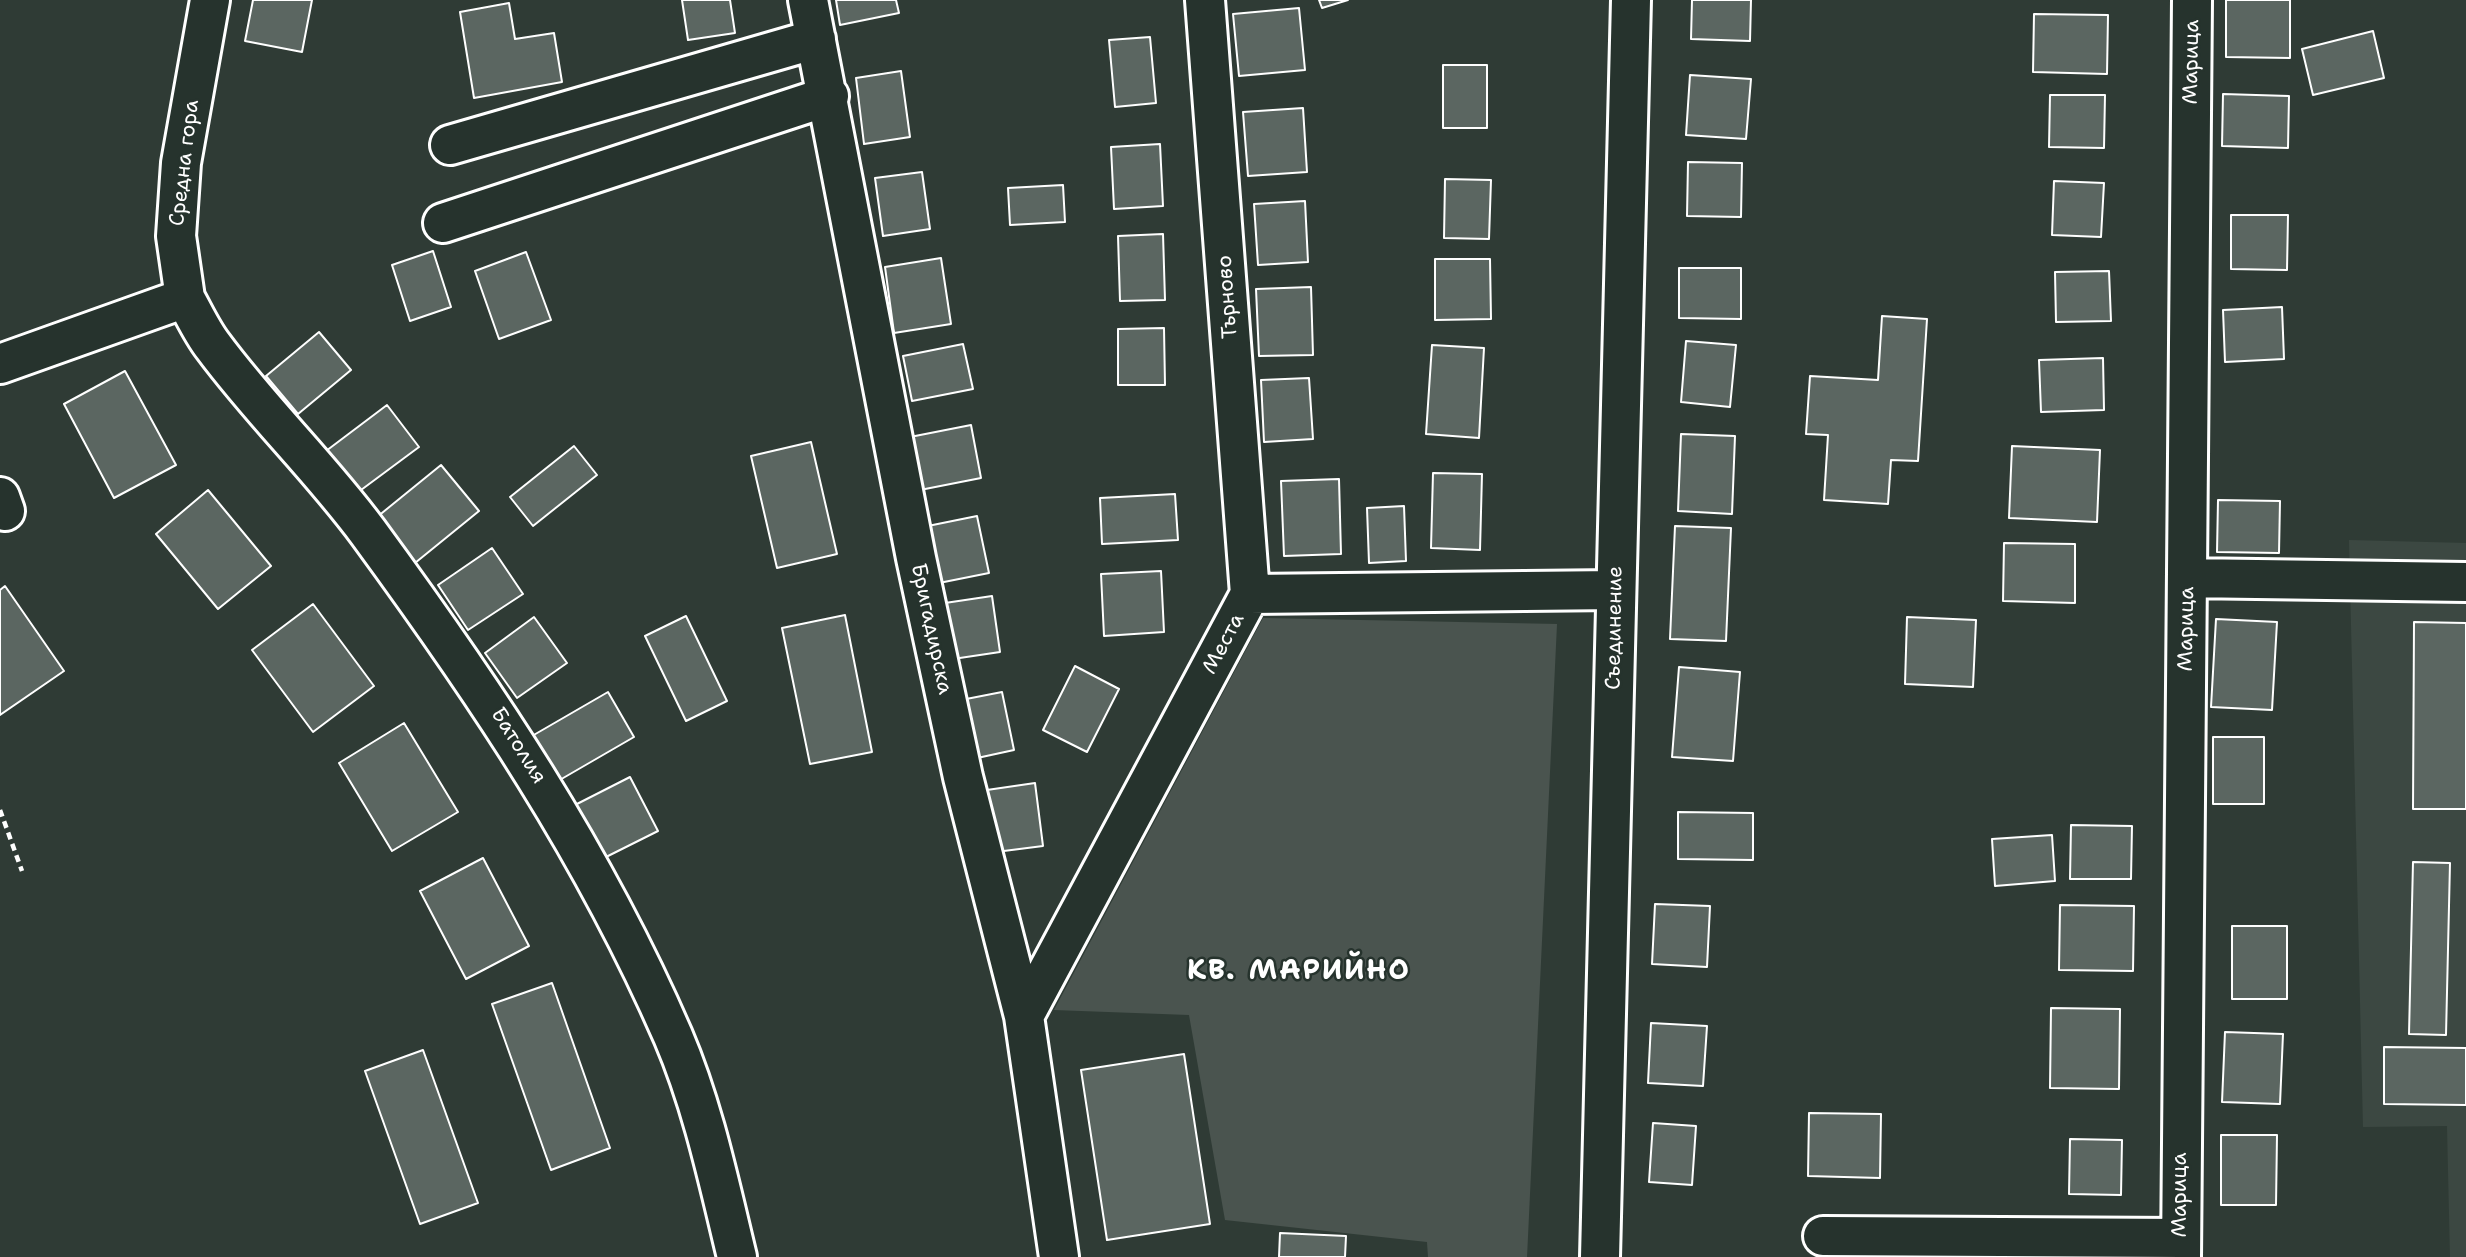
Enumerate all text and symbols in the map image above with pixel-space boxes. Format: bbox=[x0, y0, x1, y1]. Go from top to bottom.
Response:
street label: Марица bbox=[2179, 19, 2205, 105]
street label: Средна гора bbox=[165, 98, 205, 228]
street label: Търново bbox=[1213, 254, 1243, 340]
street label: Бригадирска bbox=[905, 561, 957, 697]
street label: Съединение bbox=[1601, 566, 1629, 690]
street label: Марица bbox=[2174, 586, 2200, 672]
street label: Места bbox=[1198, 609, 1250, 679]
street label: Батолия bbox=[485, 703, 551, 789]
district label: КВ. МАРИЙНО bbox=[1188, 955, 1410, 989]
street label: Марица bbox=[2168, 1153, 2194, 1237]

